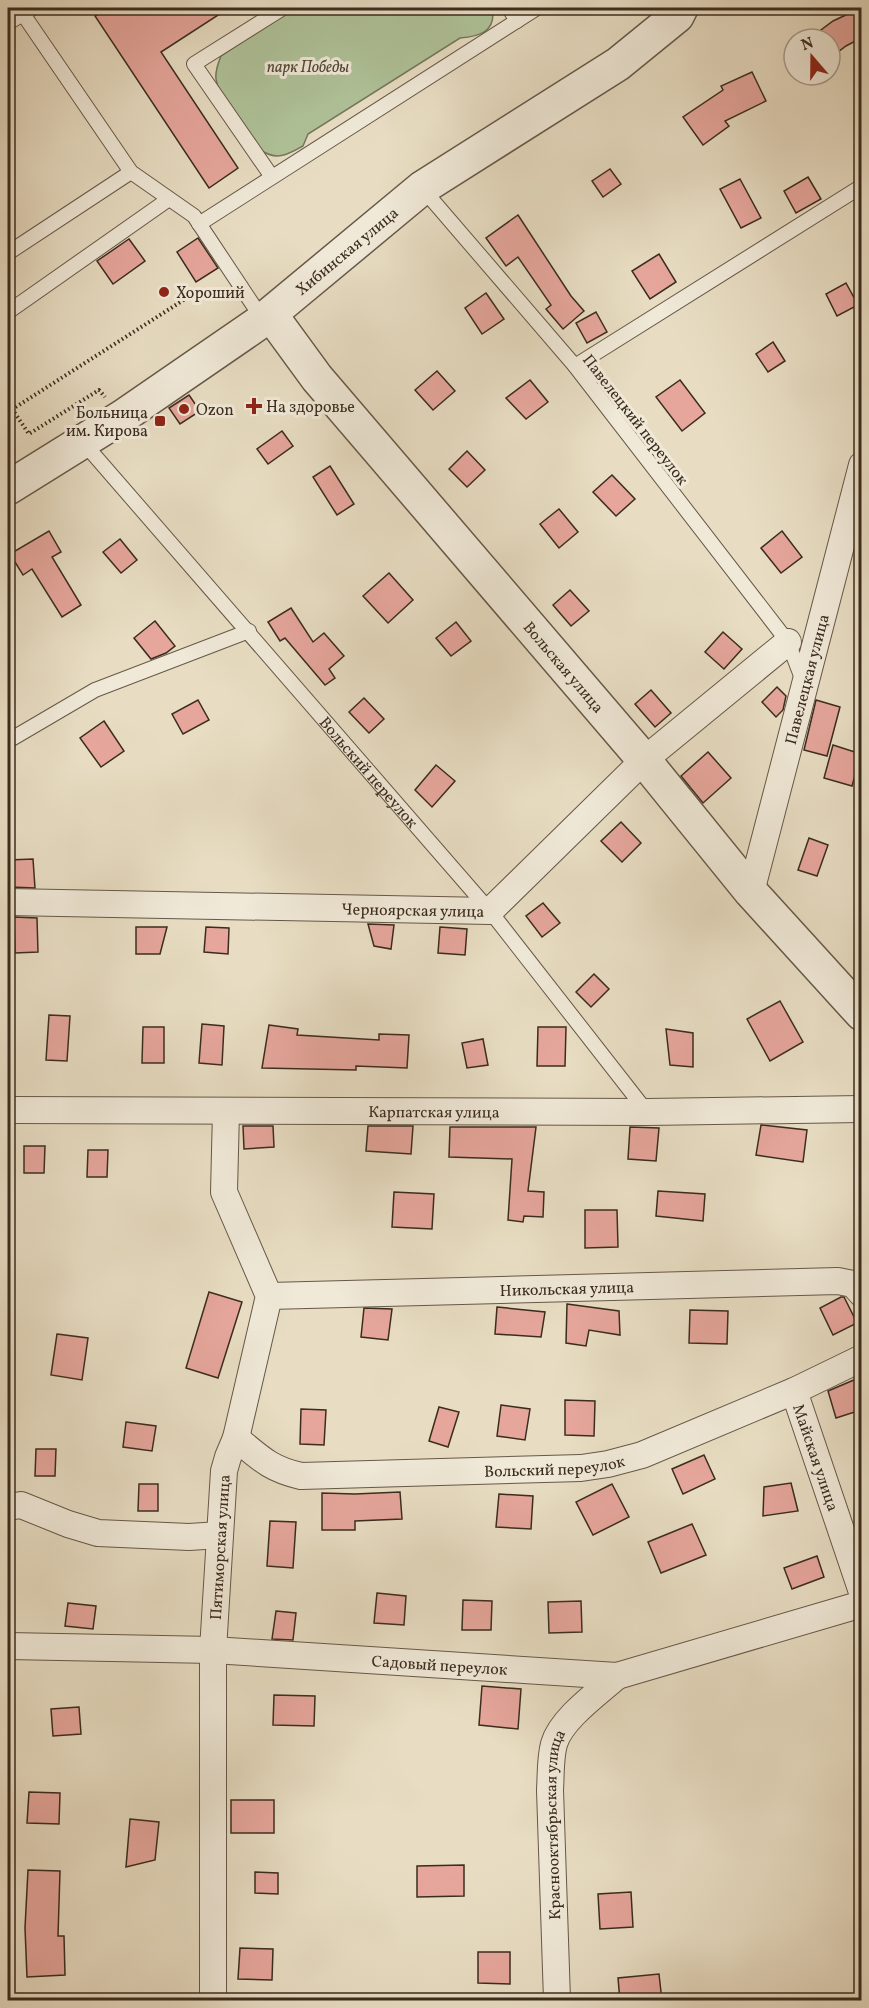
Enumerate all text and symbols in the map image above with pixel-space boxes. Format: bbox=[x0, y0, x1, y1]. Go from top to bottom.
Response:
north arrow bbox=[782, 27, 842, 87]
text: N bbox=[798, 32, 817, 57]
park label: парк Победы bbox=[267, 57, 349, 79]
street label: Хибинская улица bbox=[292, 203, 404, 301]
place label: Хороший bbox=[176, 283, 245, 305]
marker: Хороший bbox=[157, 285, 171, 299]
street label: Павелецкий переулок bbox=[576, 350, 693, 491]
place label: На здоровье bbox=[266, 397, 355, 419]
marker: На здоровье bbox=[247, 399, 261, 413]
place label: Ozon bbox=[196, 400, 234, 422]
marker: Ozon bbox=[177, 402, 191, 416]
place label: Больница им. Кирова bbox=[66, 403, 148, 443]
marker: Больница им. Кирова bbox=[153, 414, 167, 428]
street label: Павелецкая улица bbox=[781, 612, 836, 747]
street label: Вольская улица bbox=[517, 617, 608, 719]
street label: Вольский переулок bbox=[313, 713, 422, 834]
street label: Черноярская улица bbox=[341, 899, 485, 924]
street label: Карпатская улица bbox=[368, 1102, 500, 1125]
street label: Никольская улица bbox=[499, 1277, 634, 1303]
street label: Майская улица bbox=[786, 1401, 843, 1515]
street label: Вольский переулок bbox=[484, 1451, 628, 1484]
street label: Пятиморская улица bbox=[206, 1474, 237, 1621]
street label: Садовый переулок bbox=[371, 1651, 508, 1682]
street label: Краснооктябрьская улица bbox=[541, 1726, 572, 1920]

